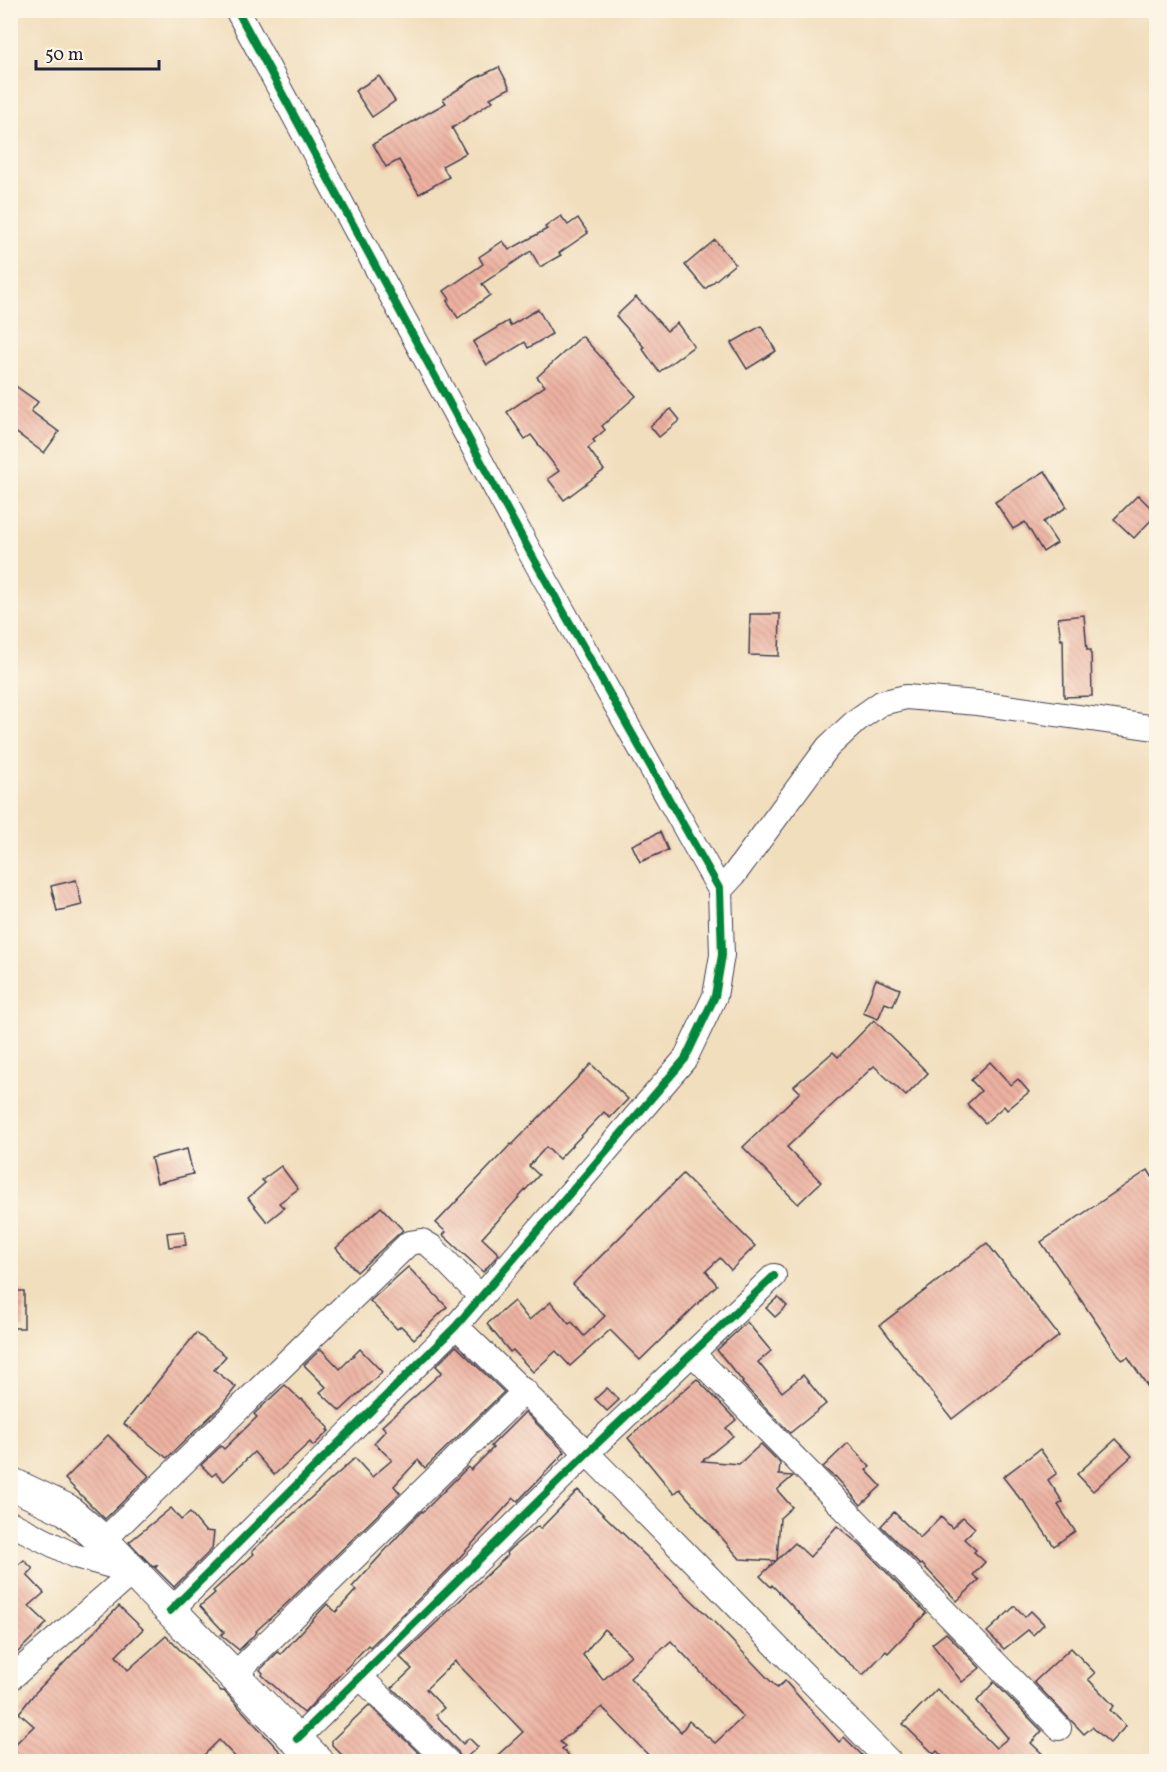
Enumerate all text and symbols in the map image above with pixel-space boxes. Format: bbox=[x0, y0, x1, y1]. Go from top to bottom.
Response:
scale bar bbox=[36, 33, 159, 71]
text: 50 m bbox=[45, 43, 84, 68]

